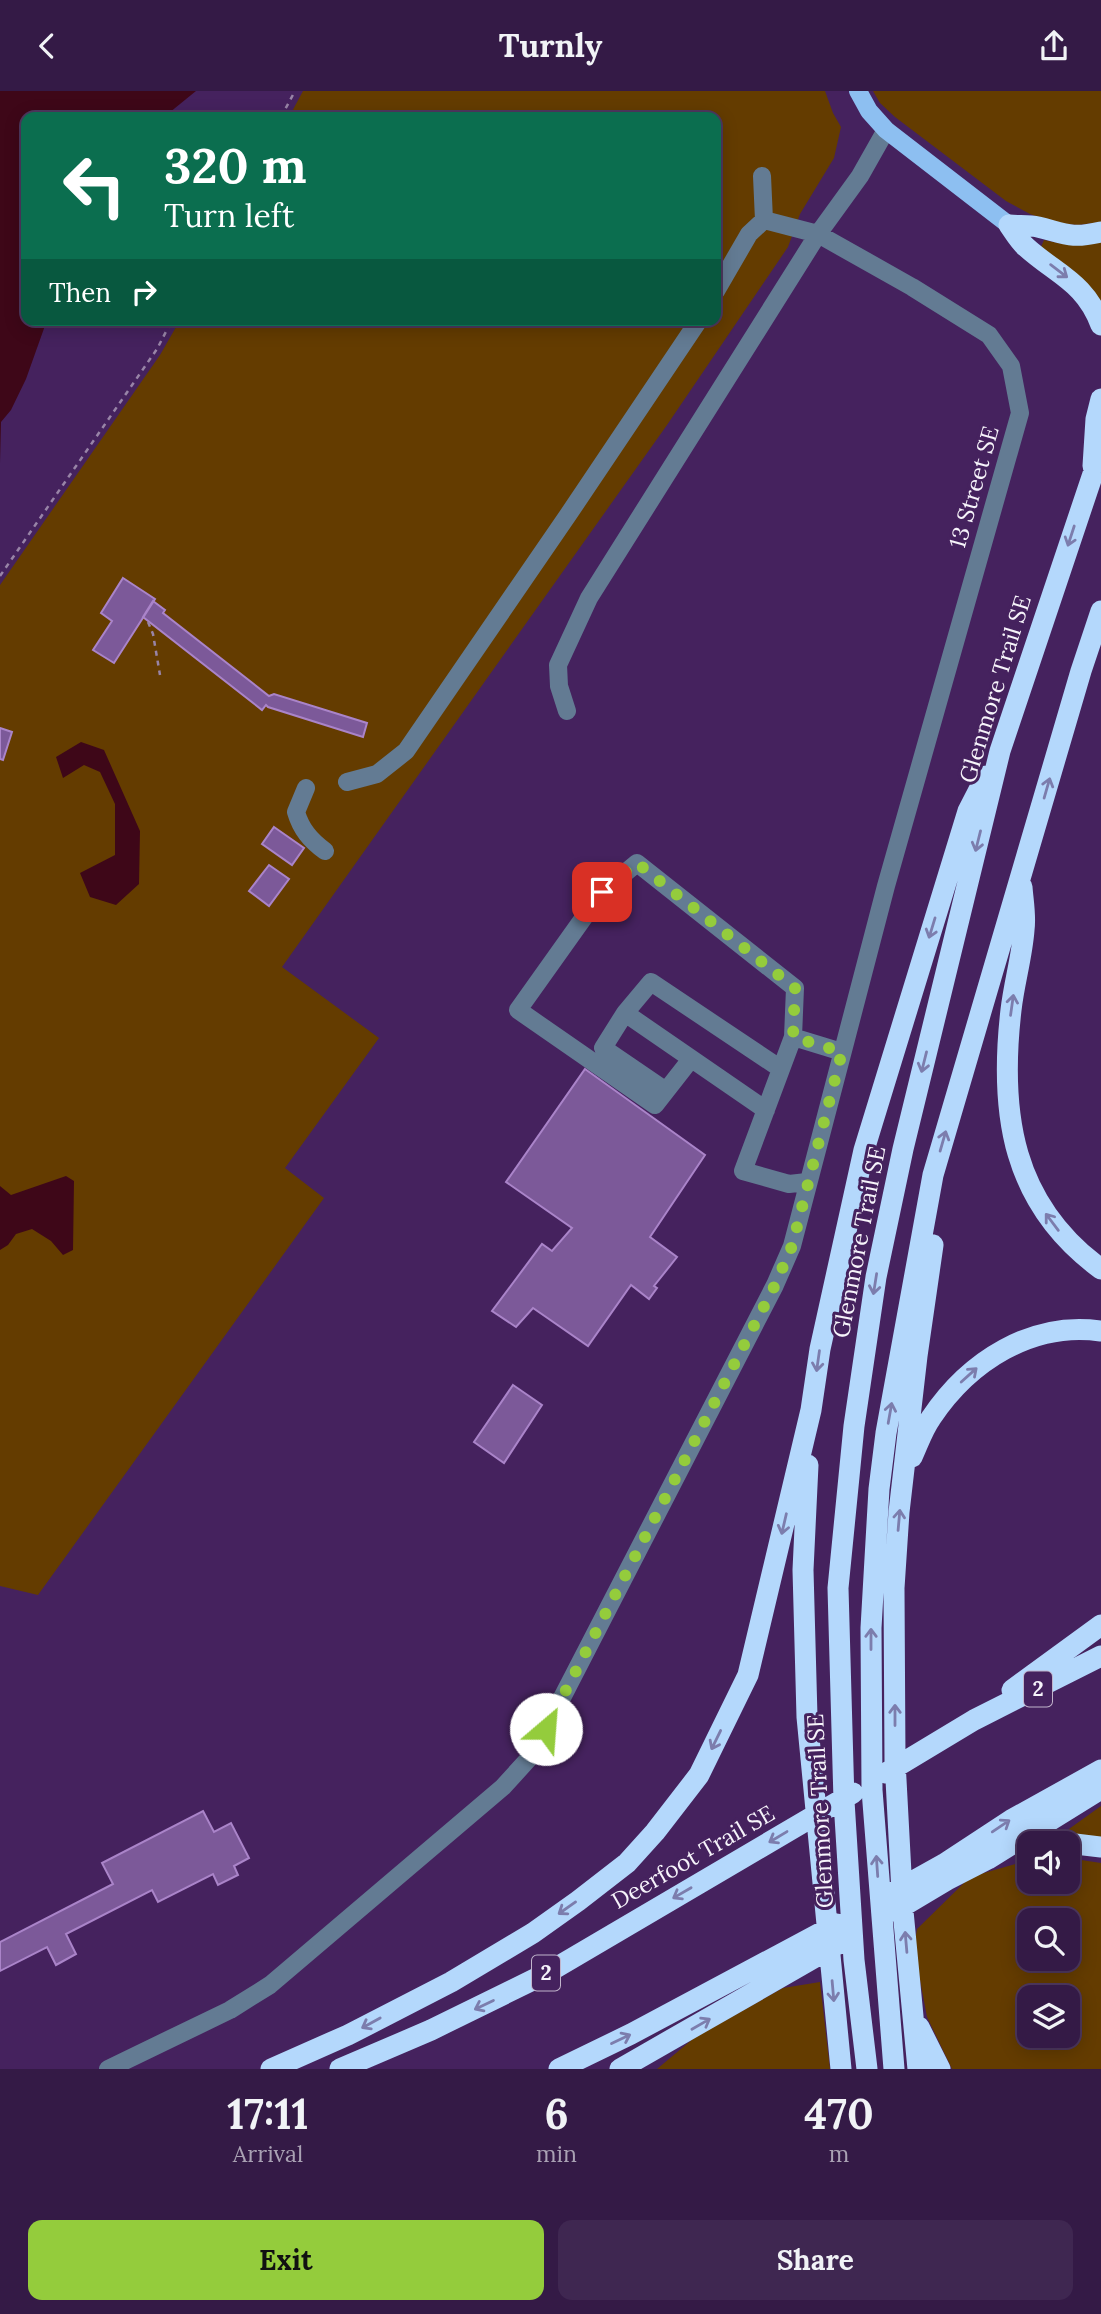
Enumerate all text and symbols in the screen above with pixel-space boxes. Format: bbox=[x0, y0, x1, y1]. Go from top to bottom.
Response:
text: Turnly bbox=[499, 25, 602, 66]
icon: back bbox=[28, 27, 66, 65]
icon: share bbox=[1035, 27, 1073, 65]
text: 320 m bbox=[164, 134, 307, 196]
icon: left bbox=[49, 140, 140, 231]
text: Turn left bbox=[164, 195, 294, 236]
one-way arrow bbox=[1049, 263, 1068, 278]
icon: right bbox=[125, 273, 163, 311]
text: Then bbox=[49, 276, 111, 309]
street label: 13 Street SE bbox=[942, 422, 1005, 551]
one-way arrow bbox=[1063, 525, 1076, 547]
street label: Glenmore Trail SE bbox=[952, 592, 1037, 786]
one-way arrow bbox=[1041, 777, 1054, 799]
one-way arrow bbox=[971, 829, 984, 852]
pin bbox=[572, 862, 632, 922]
icon: arrive bbox=[583, 873, 621, 911]
one-way arrow bbox=[925, 917, 938, 939]
one-way arrow bbox=[1006, 994, 1019, 1017]
one-way arrow bbox=[917, 1050, 930, 1073]
one-way arrow bbox=[938, 1131, 951, 1153]
street label: Glenmore Trail SE bbox=[826, 1144, 891, 1340]
one-way arrow bbox=[1045, 1213, 1060, 1232]
one-way arrow bbox=[868, 1272, 881, 1295]
one-way arrow bbox=[812, 1349, 825, 1372]
one-way arrow bbox=[960, 1366, 977, 1383]
one-way arrow bbox=[884, 1402, 897, 1424]
one-way arrow bbox=[893, 1509, 906, 1532]
one-way arrow bbox=[777, 1512, 790, 1535]
one-way arrow bbox=[864, 1628, 878, 1651]
road number: 2 bbox=[1024, 1671, 1052, 1707]
position arrow bbox=[509, 1692, 583, 1766]
one-way arrow bbox=[888, 1704, 902, 1727]
street label: Glenmore Trail SE bbox=[800, 1713, 839, 1909]
one-way arrow bbox=[709, 1729, 723, 1750]
street label: Deerfoot Trail SE bbox=[606, 1798, 779, 1915]
one-way arrow bbox=[991, 1819, 1010, 1834]
one-way arrow bbox=[769, 1830, 789, 1844]
map controls bbox=[1017, 1831, 1080, 2048]
button: sound bbox=[1017, 1831, 1080, 1894]
one-way arrow bbox=[871, 1855, 884, 1878]
one-way arrow bbox=[673, 1887, 693, 1901]
one-way arrow bbox=[558, 1901, 578, 1915]
button: search bbox=[1017, 1908, 1080, 1971]
one-way arrow bbox=[899, 1931, 912, 1954]
road number: 2 bbox=[532, 1955, 560, 1990]
one-way arrow bbox=[827, 1980, 840, 2002]
button: layers bbox=[1017, 1985, 1080, 2048]
one-way arrow bbox=[474, 1998, 495, 2012]
one-way arrow bbox=[362, 2016, 382, 2030]
one-way arrow bbox=[690, 2017, 710, 2031]
one-way arrow bbox=[610, 2032, 631, 2046]
text: 17:11 bbox=[227, 2087, 309, 2141]
text: 6 bbox=[544, 2087, 569, 2141]
text: 470 bbox=[804, 2087, 874, 2141]
text: Arrival bbox=[233, 2139, 303, 2168]
text: min bbox=[536, 2139, 577, 2168]
text: m bbox=[829, 2139, 849, 2168]
button: Exit bbox=[28, 2220, 544, 2300]
button: Share bbox=[558, 2220, 1073, 2300]

